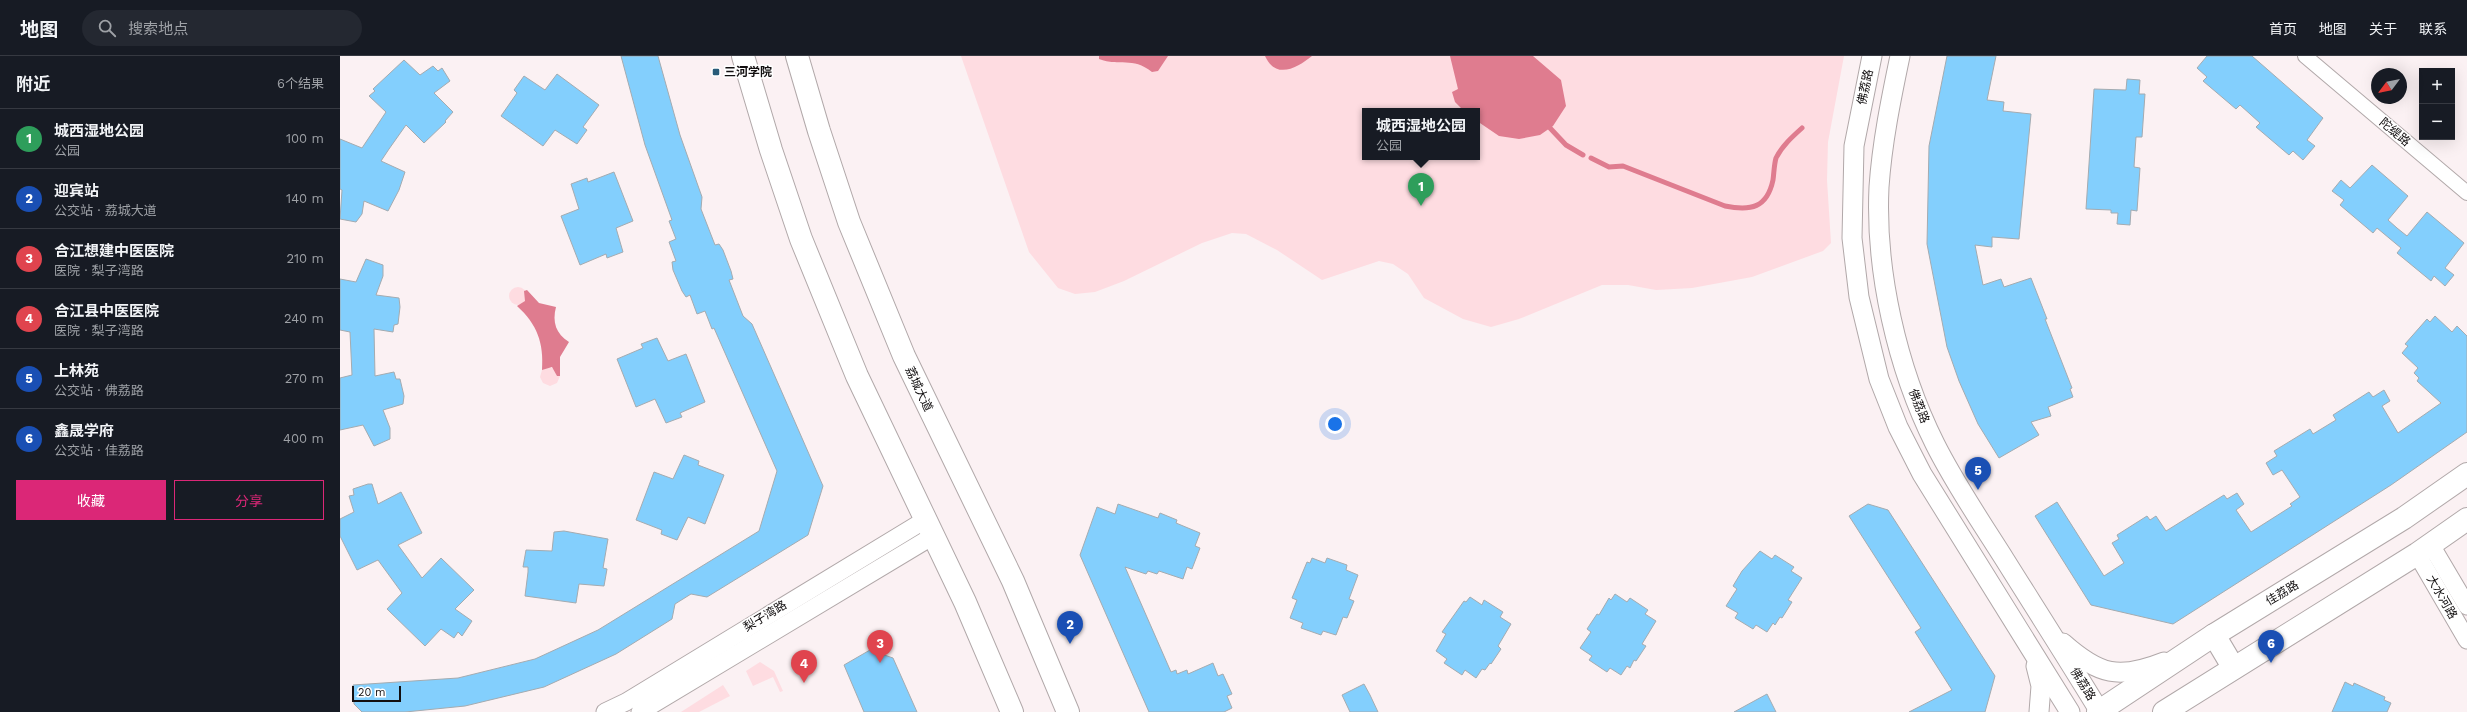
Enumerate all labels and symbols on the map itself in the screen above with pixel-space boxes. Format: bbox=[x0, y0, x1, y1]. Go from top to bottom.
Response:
place label: 三河学院 bbox=[724, 65, 772, 79]
marker: 三河学院 bbox=[711, 67, 721, 77]
street label: 佛荔路 bbox=[1854, 68, 1876, 106]
north arrow bbox=[2371, 68, 2407, 104]
street label: 陀缇路 bbox=[2377, 115, 2413, 149]
pin: 1 bbox=[1408, 173, 1434, 206]
street label: 荔城大道 bbox=[903, 364, 935, 414]
street label: 佛荔路 bbox=[1906, 387, 1932, 425]
your location bbox=[1325, 414, 1345, 434]
pin: 5 bbox=[1965, 457, 1991, 490]
street label: 大水河路 bbox=[2424, 573, 2460, 621]
street label: 佳荔路 bbox=[2263, 578, 2301, 608]
street label: 梨子湾路 bbox=[741, 598, 789, 634]
pin: 2 bbox=[1057, 611, 1083, 644]
pin: 3 bbox=[867, 630, 893, 663]
pin: 6 bbox=[2258, 630, 2284, 663]
pin: 4 bbox=[791, 650, 817, 683]
street label: 佛荔路 bbox=[2068, 665, 2098, 703]
scale bar bbox=[352, 684, 401, 703]

